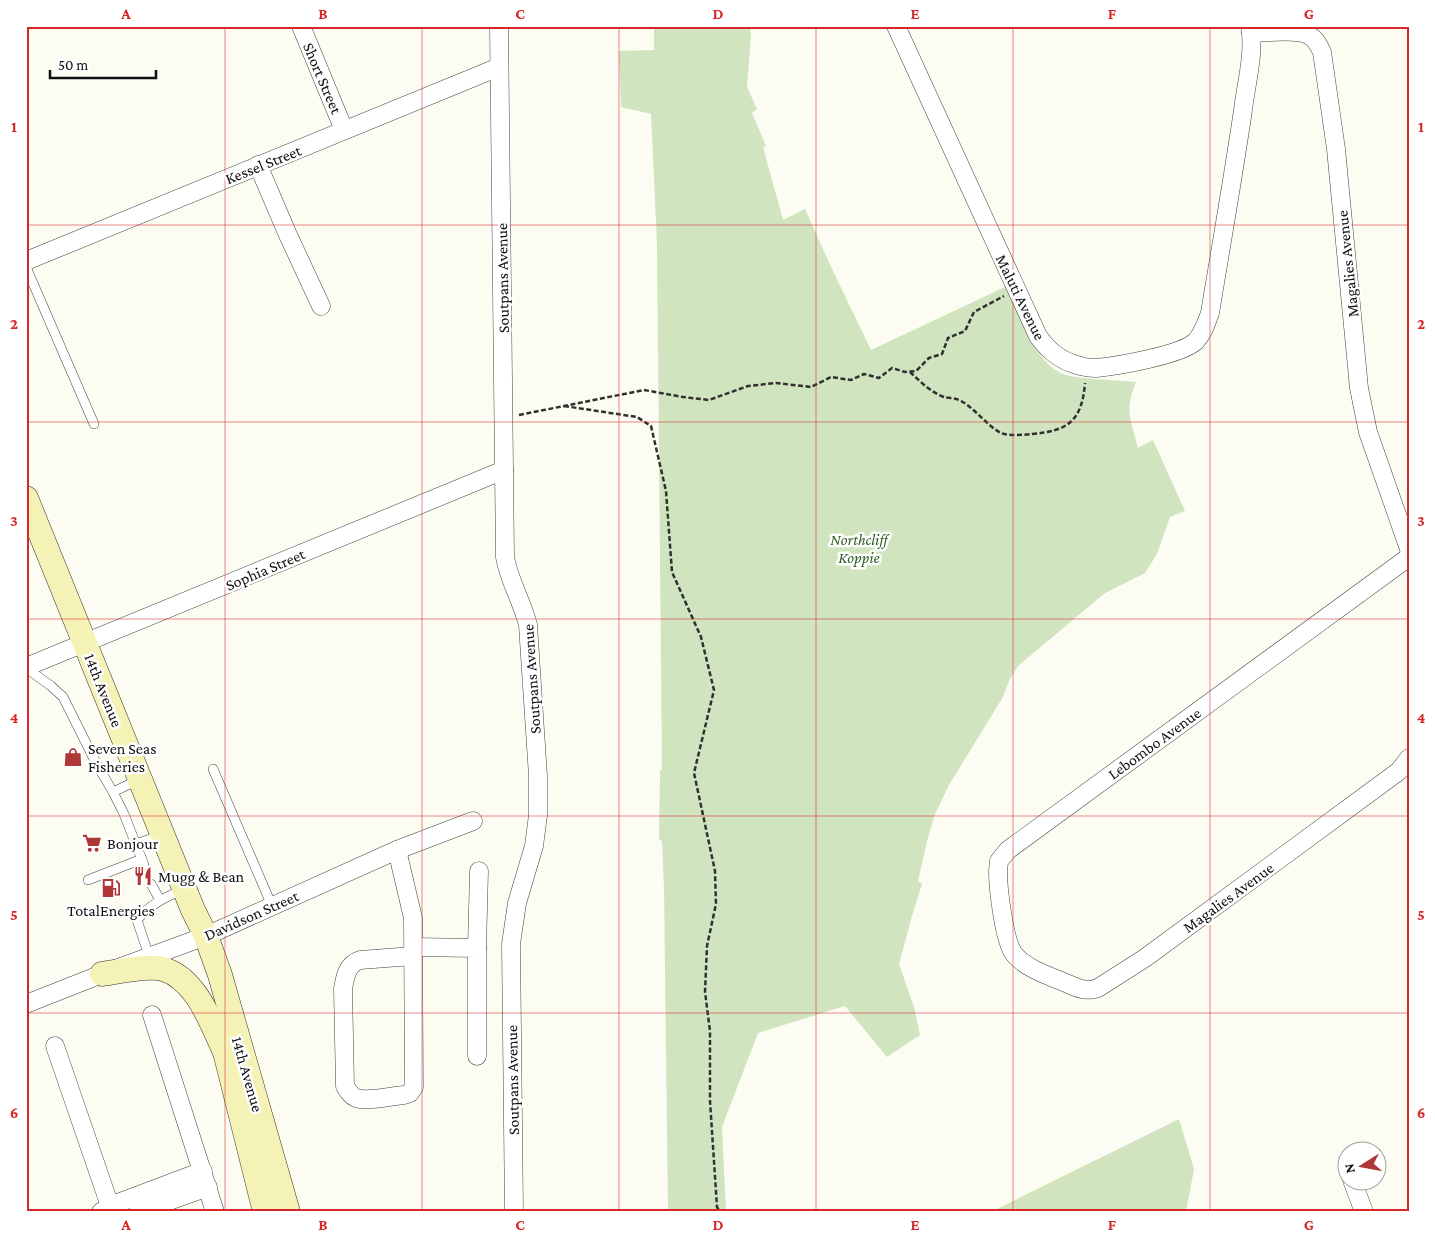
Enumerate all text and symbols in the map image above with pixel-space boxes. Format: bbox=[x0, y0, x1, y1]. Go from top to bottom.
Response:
text: A bbox=[120, 5, 131, 22]
text: B bbox=[318, 5, 328, 22]
text: C bbox=[515, 5, 525, 22]
text: D bbox=[712, 5, 724, 22]
text: E bbox=[910, 5, 920, 22]
text: F bbox=[1108, 5, 1117, 22]
text: G bbox=[1304, 5, 1314, 22]
street label: Short Street bbox=[300, 40, 345, 117]
scale bar bbox=[50, 48, 156, 80]
text: 50 m bbox=[58, 57, 88, 73]
text: 1 bbox=[11, 118, 17, 135]
text: 1 bbox=[1418, 118, 1424, 135]
street label: Kessel Street bbox=[223, 141, 304, 187]
street label: Magalies Avenue bbox=[1333, 209, 1363, 318]
street label: Soutpans Avenue bbox=[493, 223, 513, 333]
street label: Maluti Avenue bbox=[993, 252, 1049, 343]
text: 2 bbox=[10, 315, 18, 332]
text: 2 bbox=[1417, 315, 1425, 332]
text: 3 bbox=[10, 512, 18, 529]
text: 3 bbox=[1417, 512, 1425, 529]
park label: Northcliff Koppie bbox=[830, 531, 891, 567]
street label: Sophia Street bbox=[223, 545, 308, 595]
street label: Soutpans Avenue bbox=[519, 623, 545, 734]
street label: 14th Avenue bbox=[81, 651, 126, 729]
street label: Lebombo Avenue bbox=[1105, 704, 1204, 783]
text: 4 bbox=[10, 709, 19, 726]
text: 4 bbox=[1417, 709, 1426, 726]
place label: Seven Seas Fisheries bbox=[88, 740, 157, 775]
shop icon: Seven Seas Fisheries bbox=[62, 746, 84, 768]
supermarket icon: Bonjour bbox=[81, 832, 103, 854]
place label: Bonjour bbox=[107, 835, 159, 853]
street label: Magalies Avenue bbox=[1180, 859, 1277, 937]
restaurant icon: Mugg & Bean bbox=[132, 865, 154, 887]
place label: Mugg & Bean bbox=[158, 868, 245, 886]
fuel station icon: TotalEnergies bbox=[100, 877, 122, 899]
street label: Davidson Street bbox=[201, 887, 302, 944]
place label: TotalEnergies bbox=[67, 902, 155, 920]
text: 5 bbox=[10, 906, 18, 923]
text: 5 bbox=[1417, 906, 1425, 923]
street label: Soutpans Avenue bbox=[503, 1025, 523, 1135]
street label: 14th Avenue bbox=[229, 1035, 266, 1114]
text: 6 bbox=[10, 1104, 18, 1121]
text: 6 bbox=[1417, 1104, 1425, 1121]
north arrow bbox=[1338, 1140, 1388, 1190]
text: N bbox=[1340, 1162, 1358, 1175]
text: A bbox=[120, 1216, 131, 1233]
text: B bbox=[318, 1216, 328, 1233]
text: C bbox=[515, 1216, 525, 1233]
text: D bbox=[712, 1216, 724, 1233]
text: E bbox=[910, 1216, 920, 1233]
text: F bbox=[1108, 1216, 1117, 1233]
text: G bbox=[1304, 1216, 1314, 1233]

